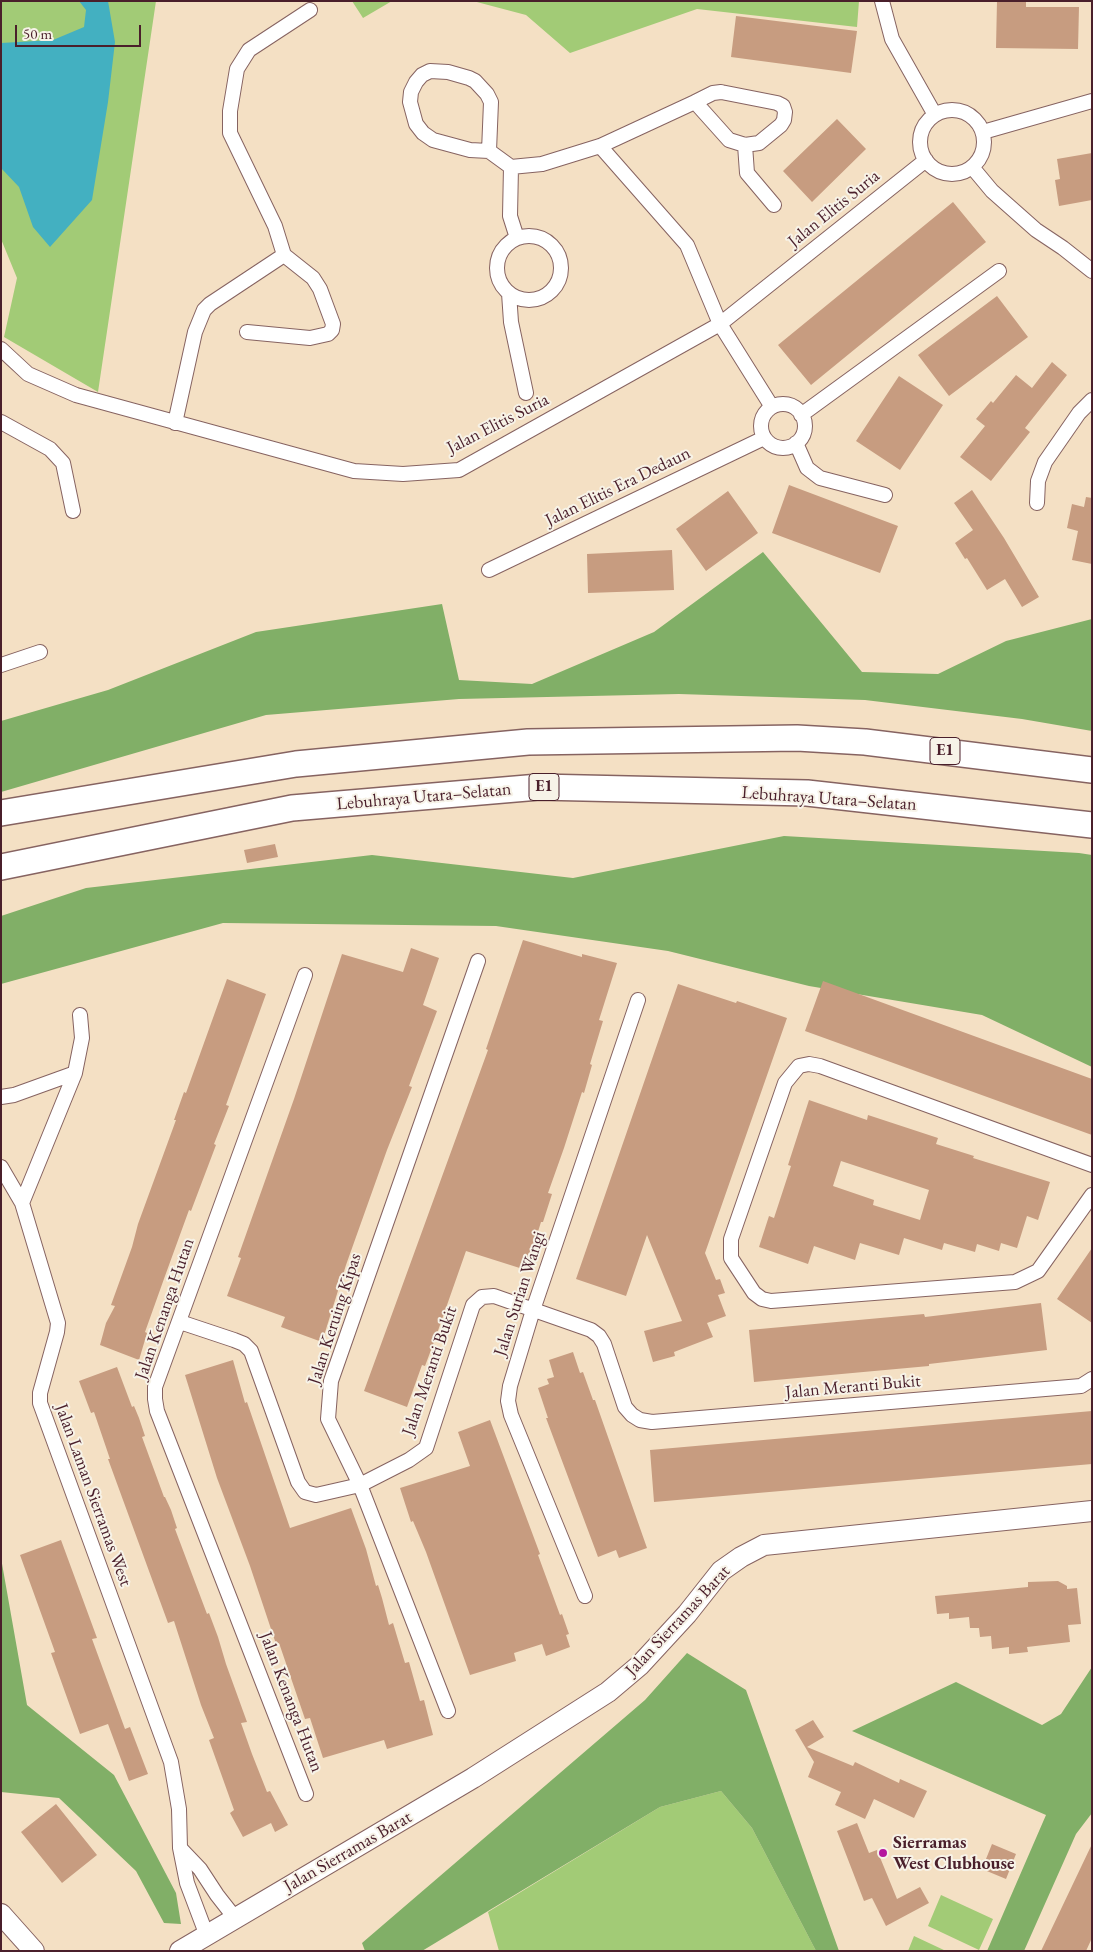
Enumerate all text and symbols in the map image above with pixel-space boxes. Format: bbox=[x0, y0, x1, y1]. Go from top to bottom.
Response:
scale bar bbox=[18, 15, 144, 47]
text: 50 m bbox=[23, 24, 52, 43]
street label: Jalan Elitis Suria bbox=[784, 165, 884, 253]
street label: Jalan Elitis Suria bbox=[443, 389, 553, 459]
street label: Jalan Elitis Era Dedaun bbox=[542, 442, 694, 532]
road number: E1 bbox=[930, 738, 960, 764]
road number: E1 bbox=[529, 774, 559, 800]
street label: Lebuhraya Utara–Selatan bbox=[336, 779, 512, 815]
street label: Lebuhraya Utara–Selatan bbox=[741, 782, 917, 816]
street label: Jalan Surian Wangi bbox=[490, 1229, 550, 1359]
street label: Jalan Kenanga Hutan bbox=[131, 1235, 199, 1383]
street label: Jalan Keruing Kipas bbox=[304, 1251, 366, 1387]
street label: Jalan Meranti Bukit bbox=[398, 1303, 462, 1439]
street label: Jalan Meranti Bukit bbox=[784, 1370, 922, 1404]
street label: Jalan Laman Sierramas West bbox=[50, 1401, 136, 1589]
street label: Jalan Sierramas Barat bbox=[621, 1561, 735, 1681]
street label: Jalan Kenanga Hutan bbox=[254, 1629, 328, 1775]
street label: Jalan Sierramas Barat bbox=[280, 1807, 416, 1897]
place label: Sierramas West Clubhouse bbox=[893, 1832, 1014, 1875]
marker: Sierramas West Clubhouse bbox=[877, 1847, 889, 1859]

